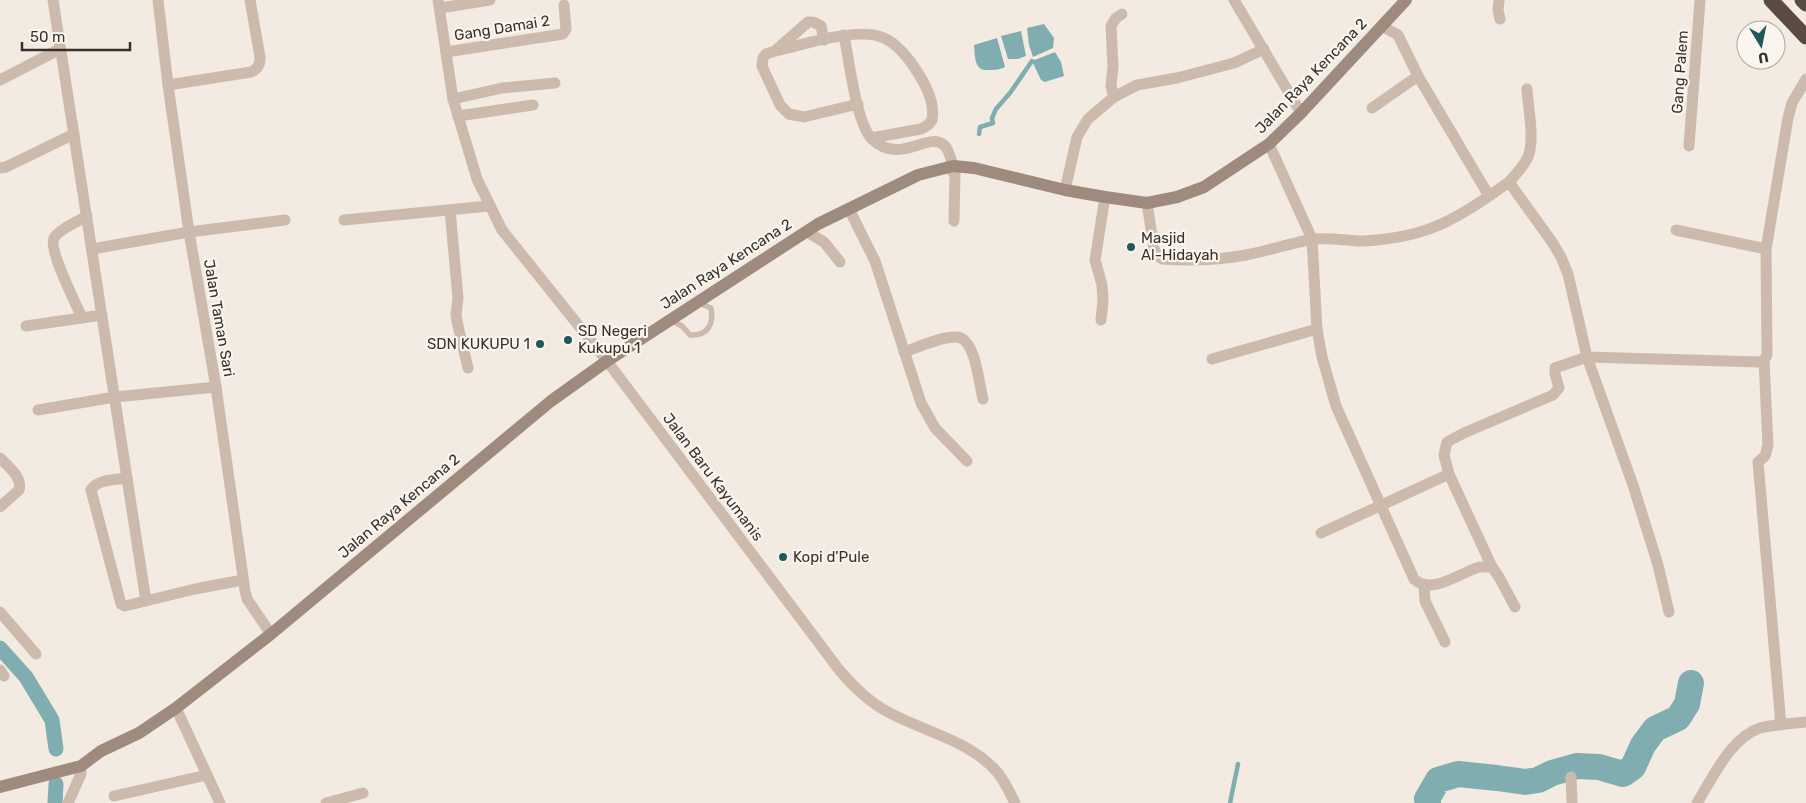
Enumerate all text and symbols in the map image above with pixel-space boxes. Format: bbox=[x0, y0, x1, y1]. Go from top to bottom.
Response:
street label: Gang Damai 2 bbox=[453, 12, 551, 44]
street label: Jalan Raya Kencana 2 bbox=[1251, 15, 1371, 137]
scale bar bbox=[22, 20, 130, 52]
north arrow bbox=[1736, 20, 1786, 70]
text: 50 m bbox=[30, 28, 65, 46]
street label: Gang Palem bbox=[1668, 30, 1692, 114]
text: U bbox=[1757, 48, 1770, 67]
street label: Jalan Raya Kencana 2 bbox=[657, 215, 795, 313]
place label: Masjid Al-Hidayah bbox=[1141, 229, 1219, 264]
marker: Masjid Al-Hidayah bbox=[1125, 241, 1137, 253]
street label: Jalan Taman Sari bbox=[200, 258, 238, 378]
place label: SD Negeri Kukupu 1 bbox=[578, 322, 647, 357]
marker: SD Negeri Kukupu 1 bbox=[562, 334, 574, 346]
place label: SDN KUKUPU 1 bbox=[427, 335, 530, 353]
marker: SDN KUKUPU 1 bbox=[534, 338, 546, 350]
street label: Jalan Baru Kayumanis bbox=[659, 410, 767, 545]
street label: Jalan Raya Kencana 2 bbox=[335, 450, 463, 562]
place label: Kopi d'Pule bbox=[793, 548, 869, 566]
marker: Kopi d'Pule bbox=[777, 551, 789, 563]

